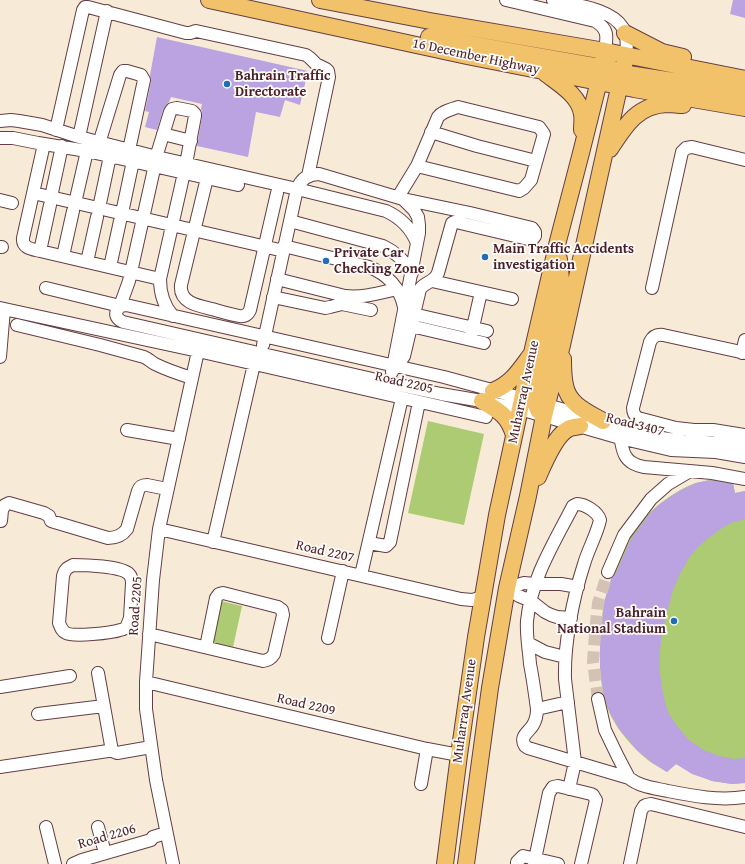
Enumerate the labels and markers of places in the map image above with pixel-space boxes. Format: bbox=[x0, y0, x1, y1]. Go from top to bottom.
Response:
place label: Bahrain Traffic Directorate bbox=[235, 68, 331, 100]
marker: Bahrain Traffic Directorate bbox=[222, 79, 232, 89]
place label: Main Traffic Accidents investigation bbox=[493, 241, 634, 274]
place label: Private Car Checking Zone bbox=[334, 245, 425, 278]
marker: Main Traffic Accidents investigation bbox=[480, 252, 490, 262]
marker: Private Car Checking Zone bbox=[321, 256, 331, 266]
place label: Bahrain National Stadium bbox=[557, 605, 666, 638]
marker: Bahrain National Stadium bbox=[669, 616, 679, 626]

